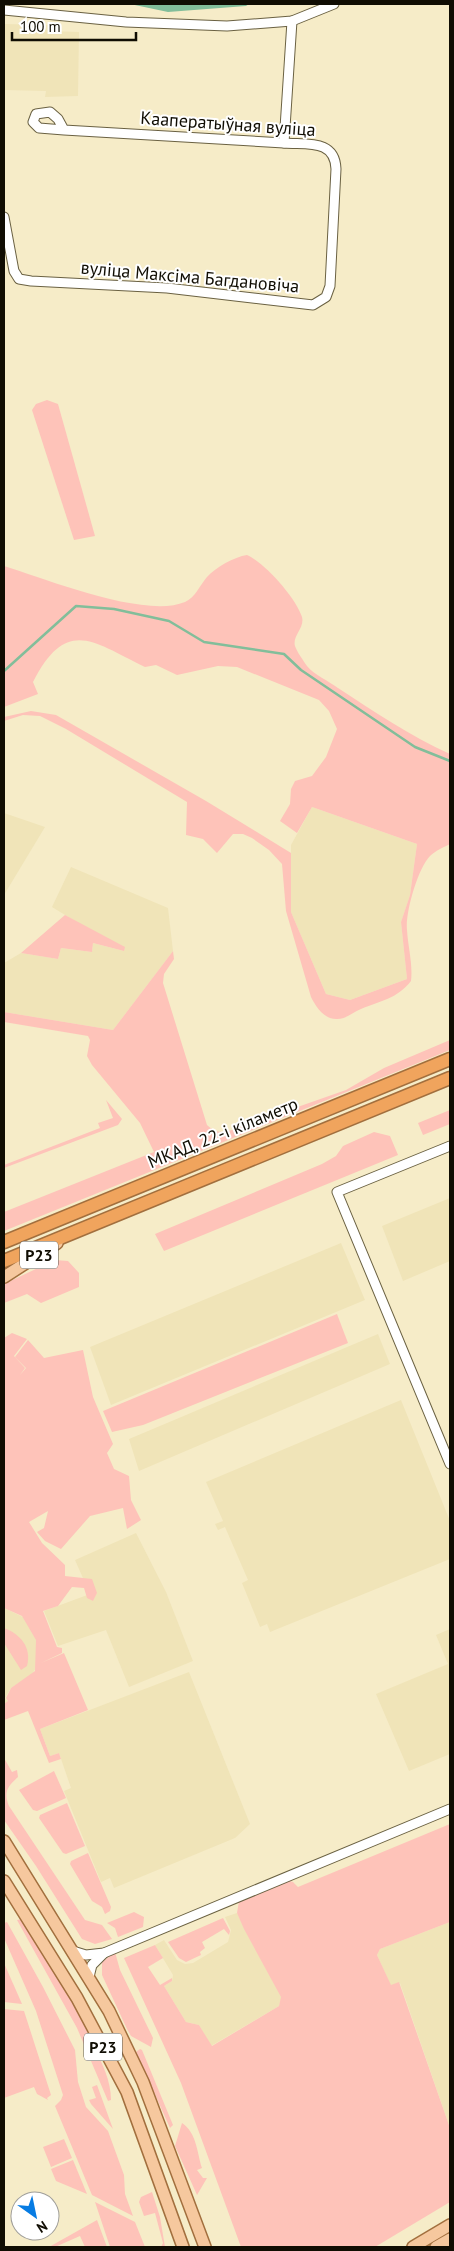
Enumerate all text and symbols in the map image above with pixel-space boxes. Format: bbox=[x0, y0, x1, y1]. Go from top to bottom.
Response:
scale bar bbox=[12, 10, 136, 42]
text: 100 m bbox=[20, 17, 61, 36]
street label: Кааператыўная вуліца bbox=[140, 106, 316, 141]
street label: вуліца Максіма Багдановіча bbox=[80, 255, 300, 298]
street label: МКАД, 22-і кіламетр bbox=[144, 1092, 301, 1173]
road number: Р23 bbox=[20, 1242, 58, 1268]
road number: Р23 bbox=[84, 2034, 122, 2060]
north arrow bbox=[10, 2191, 60, 2241]
text: N bbox=[33, 2217, 51, 2237]

